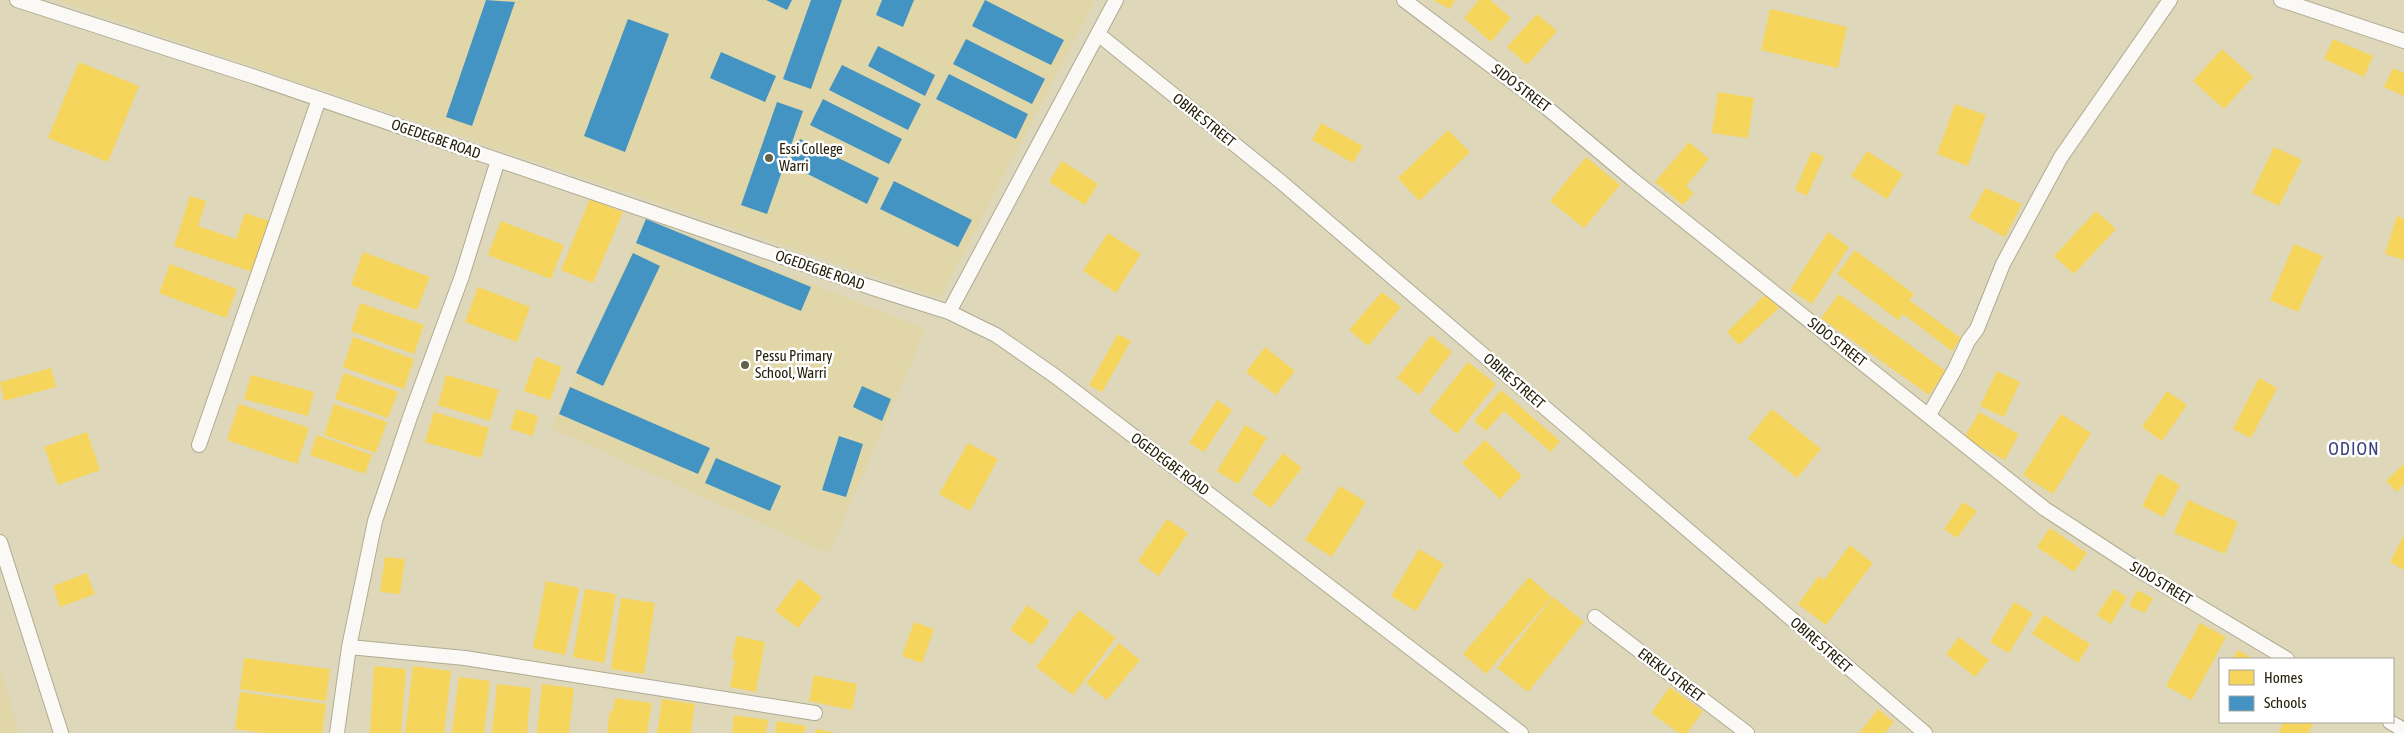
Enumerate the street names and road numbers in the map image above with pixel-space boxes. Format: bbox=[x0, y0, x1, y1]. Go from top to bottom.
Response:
street label: SIDO STREET bbox=[1489, 60, 1554, 115]
street label: OBIRE STREET bbox=[1170, 89, 1239, 150]
street label: OGEDEGBE ROAD bbox=[389, 115, 483, 162]
street label: OGEDEGBE ROAD bbox=[773, 246, 867, 293]
street label: SIDO STREET bbox=[1805, 314, 1870, 370]
street label: OBIRE STREET bbox=[1480, 349, 1549, 412]
street label: OGEDEGBE ROAD bbox=[1128, 429, 1213, 498]
street label: SIDO STREET bbox=[2127, 557, 2196, 608]
street label: OBIRE STREET bbox=[1787, 613, 1856, 676]
street label: EREKU STREET bbox=[1635, 644, 1708, 705]

